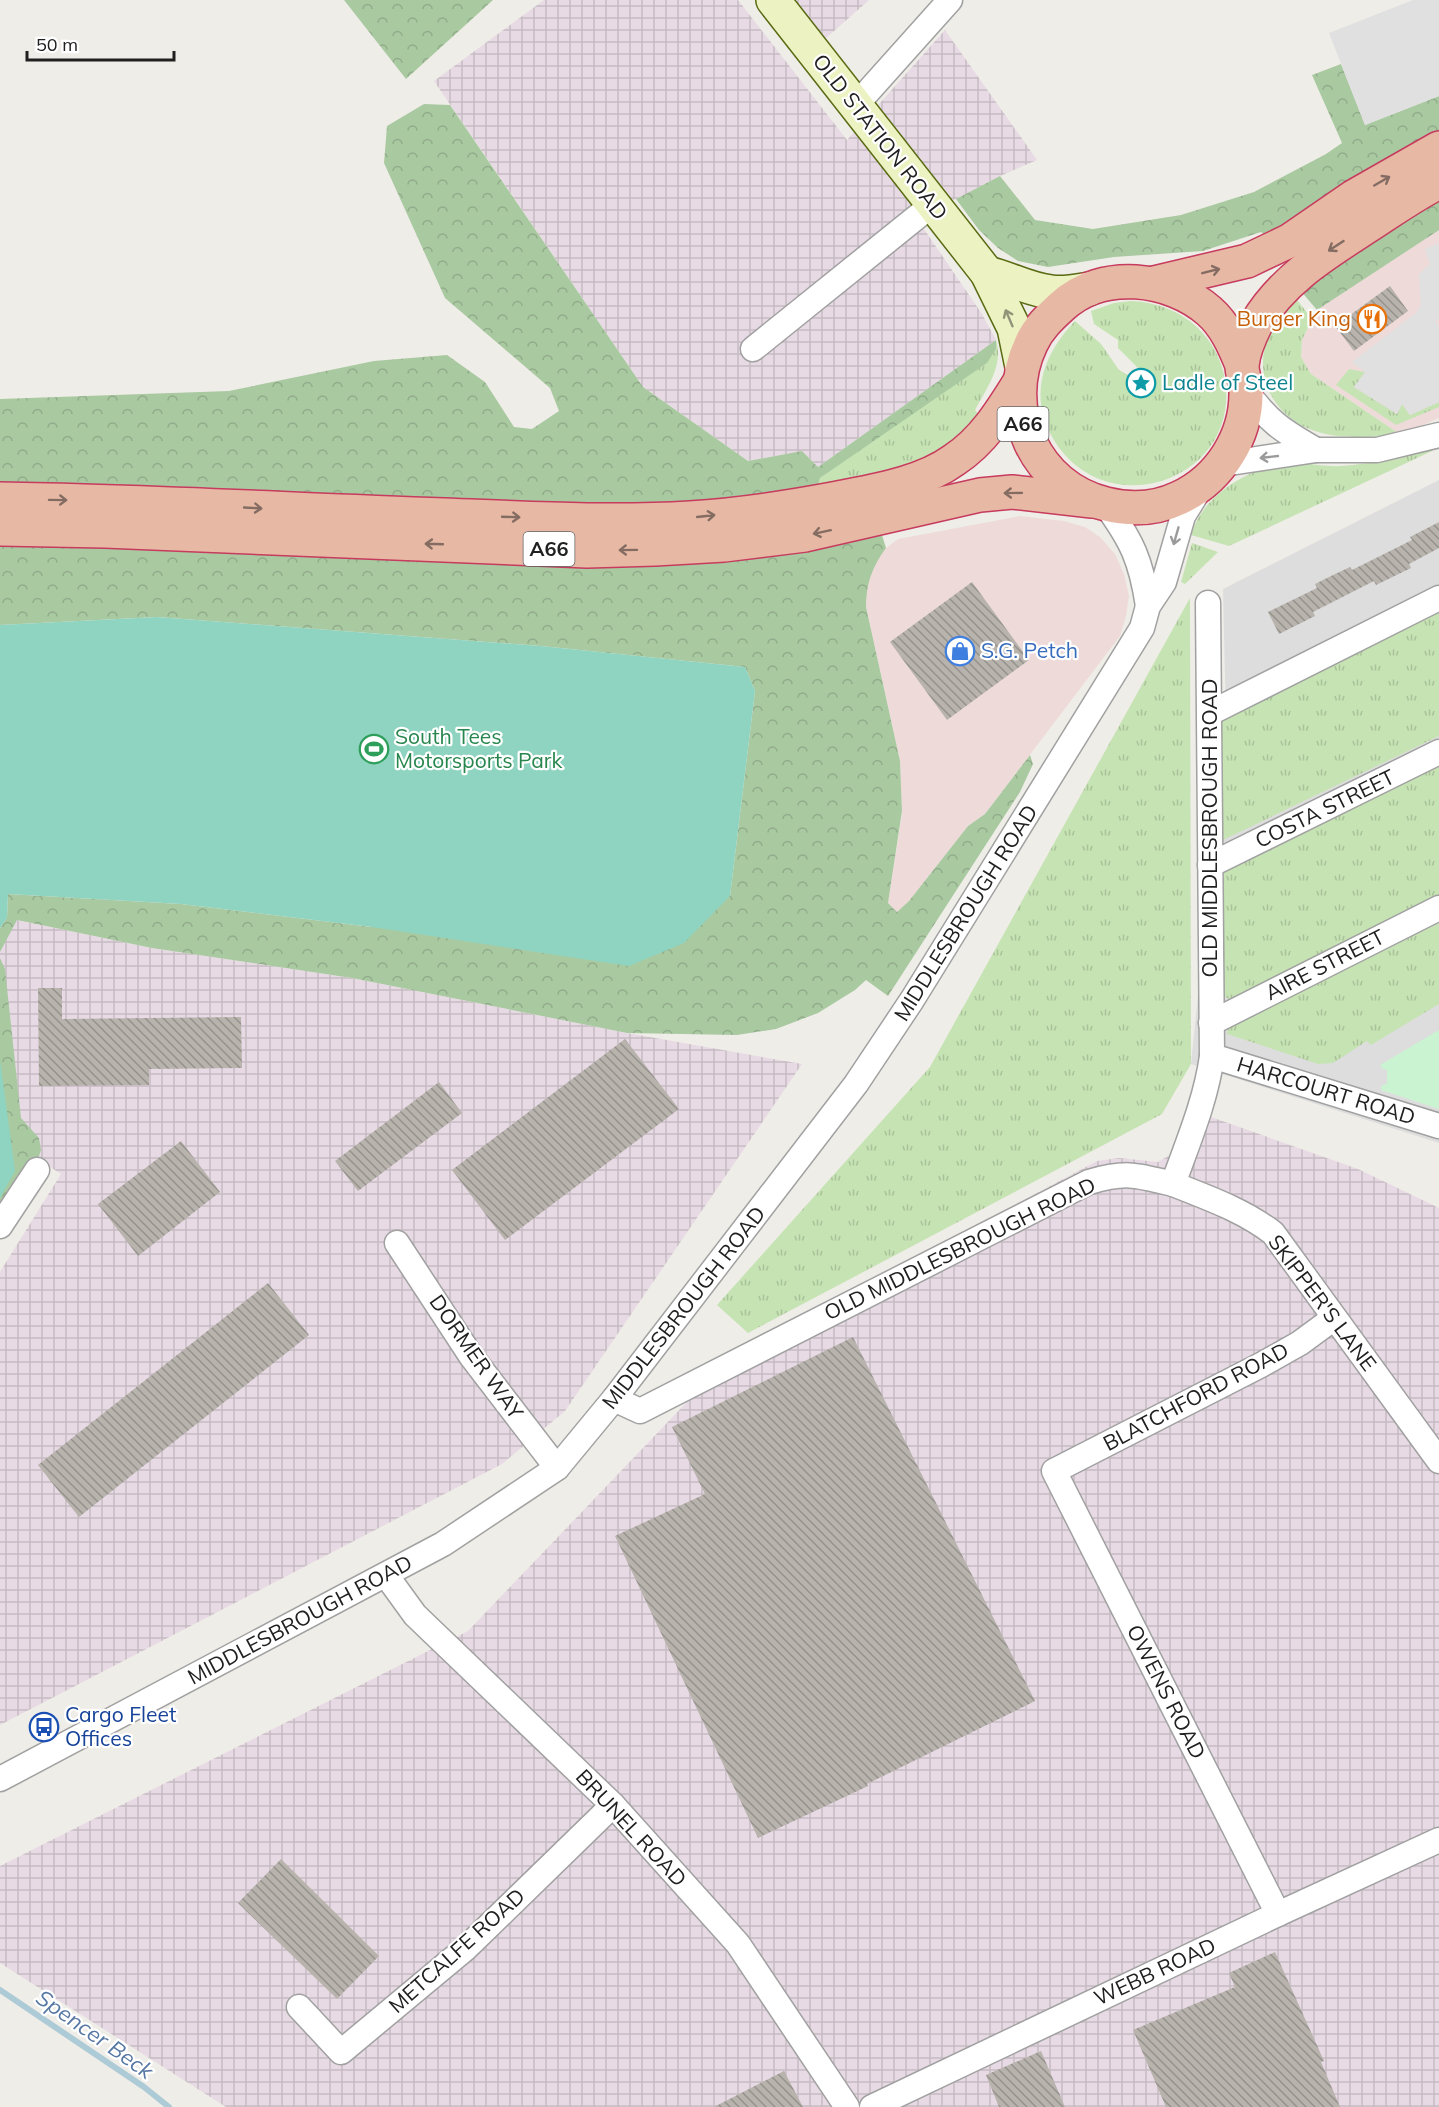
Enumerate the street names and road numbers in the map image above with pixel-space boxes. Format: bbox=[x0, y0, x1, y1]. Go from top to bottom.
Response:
street label: OLD STATION ROAD bbox=[808, 48, 954, 225]
road number: A66 bbox=[998, 407, 1048, 441]
road number: A66 bbox=[524, 532, 574, 566]
street label: OLD MIDDLESBROUGH ROAD bbox=[1196, 679, 1222, 978]
street label: COSTA STREET bbox=[1251, 763, 1399, 853]
street label: MIDDLESBROUGH ROAD bbox=[888, 800, 1042, 1025]
street label: AIRE STREET bbox=[1261, 923, 1389, 1005]
street label: HARCOURT ROAD bbox=[1234, 1051, 1419, 1130]
street label: OLD MIDDLESBROUGH ROAD bbox=[819, 1171, 1100, 1325]
street label: MIDDLESBROUGH ROAD bbox=[596, 1201, 770, 1414]
street label: SKIPPER'S LANE bbox=[1263, 1229, 1382, 1376]
street label: DORMER WAY bbox=[424, 1289, 529, 1424]
street label: BLATCHFORD ROAD bbox=[1098, 1336, 1293, 1456]
street label: MIDDLESBROUGH ROAD bbox=[183, 1549, 416, 1689]
street label: OWENS ROAD bbox=[1122, 1620, 1212, 1763]
street label: BRUNEL ROAD bbox=[571, 1763, 693, 1891]
street label: METCALFE ROAD bbox=[383, 1882, 530, 2018]
street label: WEBB ROAD bbox=[1090, 1932, 1220, 2011]

